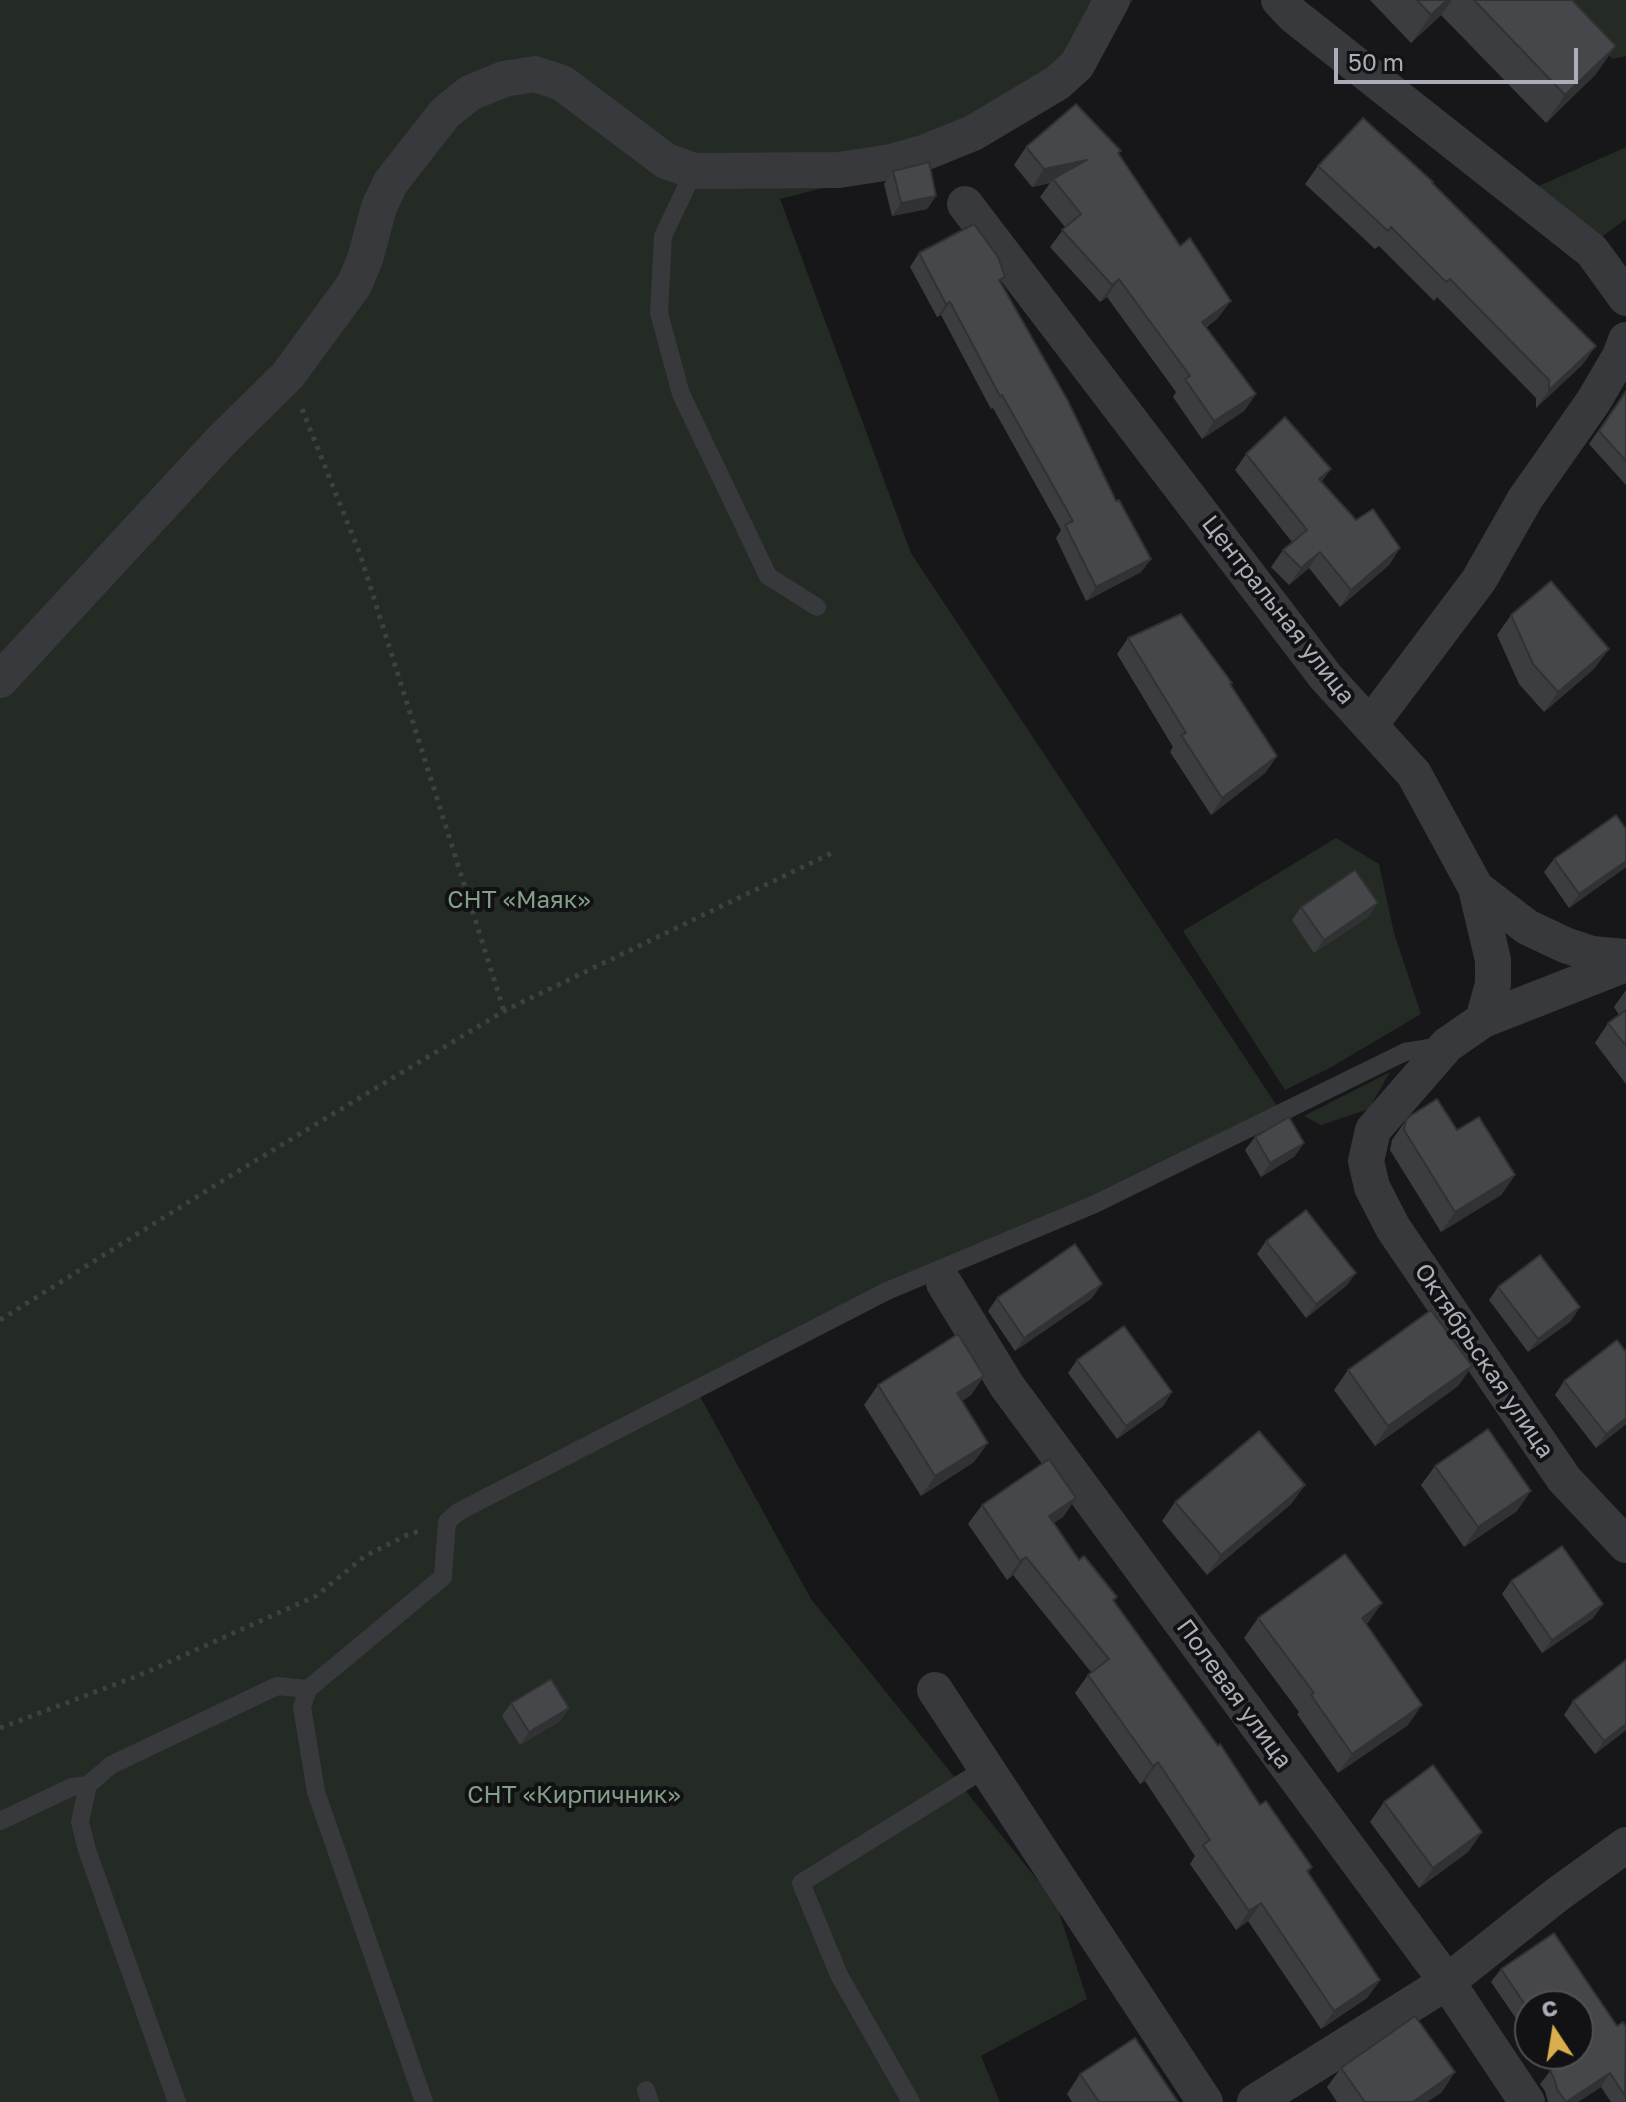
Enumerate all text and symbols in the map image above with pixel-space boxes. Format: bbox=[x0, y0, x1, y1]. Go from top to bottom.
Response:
scale bar bbox=[1338, 32, 1582, 82]
text: 50 m bbox=[1348, 47, 1404, 76]
street label: Центральная улица bbox=[1195, 510, 1361, 710]
park label: СНТ «Маяк» bbox=[447, 886, 591, 914]
street label: Октябрьская улица bbox=[1408, 1258, 1560, 1464]
street label: Полевая улица bbox=[1170, 1614, 1298, 1774]
park label: СНТ «Кирпичник» bbox=[467, 1781, 681, 1809]
north arrow bbox=[1514, 1990, 1594, 2070]
text: С bbox=[1539, 1993, 1560, 2023]

